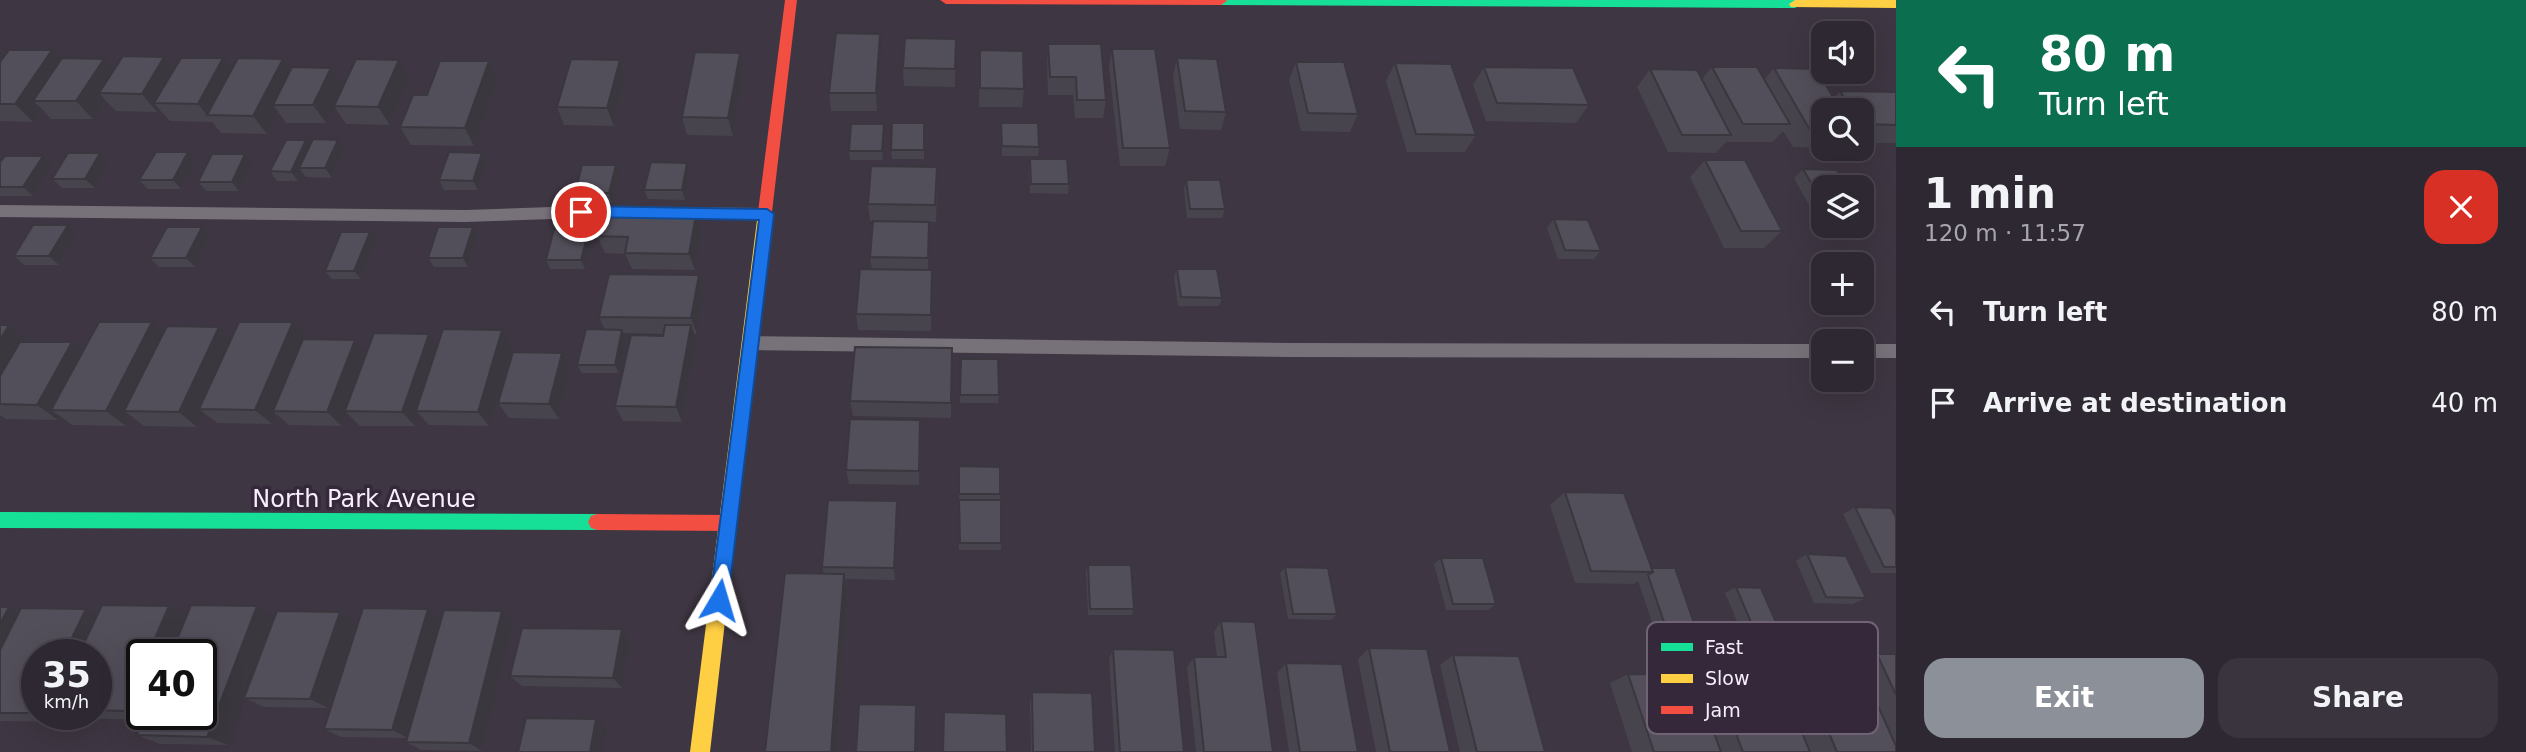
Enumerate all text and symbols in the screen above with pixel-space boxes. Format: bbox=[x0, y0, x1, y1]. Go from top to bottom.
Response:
map controls bbox=[1811, 21, 1874, 392]
button: sound bbox=[1811, 21, 1874, 84]
text: 80 m bbox=[2039, 26, 2175, 83]
icon: left bbox=[1924, 28, 2015, 119]
text: Turn left bbox=[2039, 85, 2169, 123]
button: search bbox=[1811, 98, 1874, 161]
text: 1 min bbox=[1924, 169, 2056, 218]
button: close bbox=[2424, 170, 2498, 244]
button: layers bbox=[1811, 175, 1874, 238]
pin bbox=[551, 182, 611, 242]
icon: arrive bbox=[562, 193, 600, 231]
text: 120 m · 11:57 bbox=[1924, 220, 2086, 246]
button: + bbox=[1811, 252, 1874, 315]
icon: left bbox=[1924, 293, 1962, 331]
text: Turn left bbox=[1983, 297, 2107, 327]
text: 80 m bbox=[2431, 297, 2498, 327]
button: − bbox=[1811, 329, 1874, 392]
icon: arrive bbox=[1924, 384, 1962, 422]
text: Arrive at destination bbox=[1983, 388, 2287, 418]
text: 40 m bbox=[2431, 388, 2498, 418]
street label: North Park Avenue bbox=[252, 485, 476, 513]
position arrow bbox=[682, 563, 756, 637]
legend bbox=[1647, 622, 1878, 734]
text: Fast bbox=[1705, 636, 1743, 658]
speed limit sign: 40 bbox=[126, 639, 217, 730]
text: 35 bbox=[42, 655, 91, 695]
button: Exit bbox=[1924, 658, 2204, 738]
button: Share bbox=[2218, 658, 2498, 738]
text: Slow bbox=[1705, 667, 1750, 689]
text: km/h bbox=[44, 691, 89, 712]
text: Jam bbox=[1704, 699, 1741, 721]

